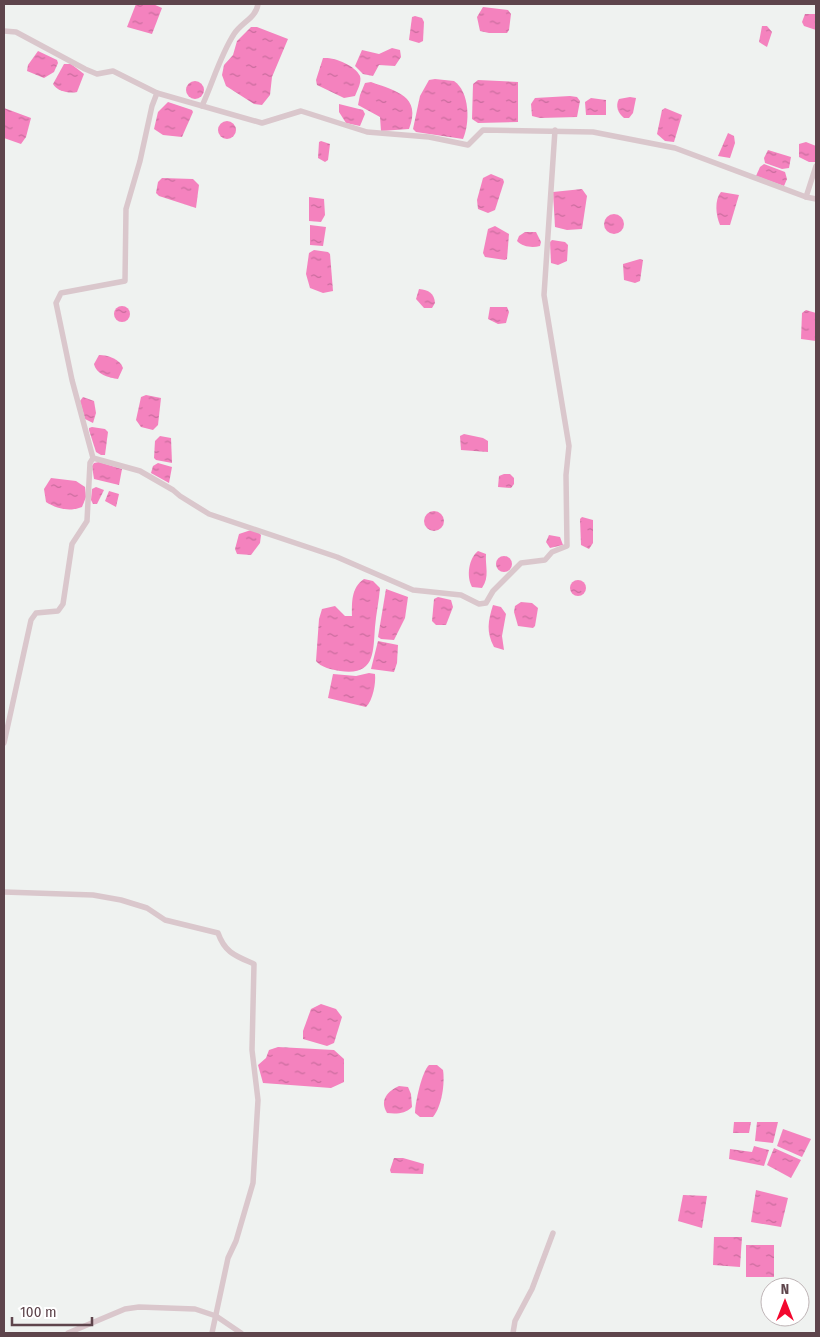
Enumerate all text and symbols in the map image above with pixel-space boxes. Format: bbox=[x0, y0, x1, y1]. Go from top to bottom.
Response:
north arrow bbox=[760, 1277, 810, 1327]
text: N bbox=[781, 1281, 789, 1298]
scale bar bbox=[12, 1294, 92, 1326]
text: 100 m bbox=[20, 1303, 57, 1321]

